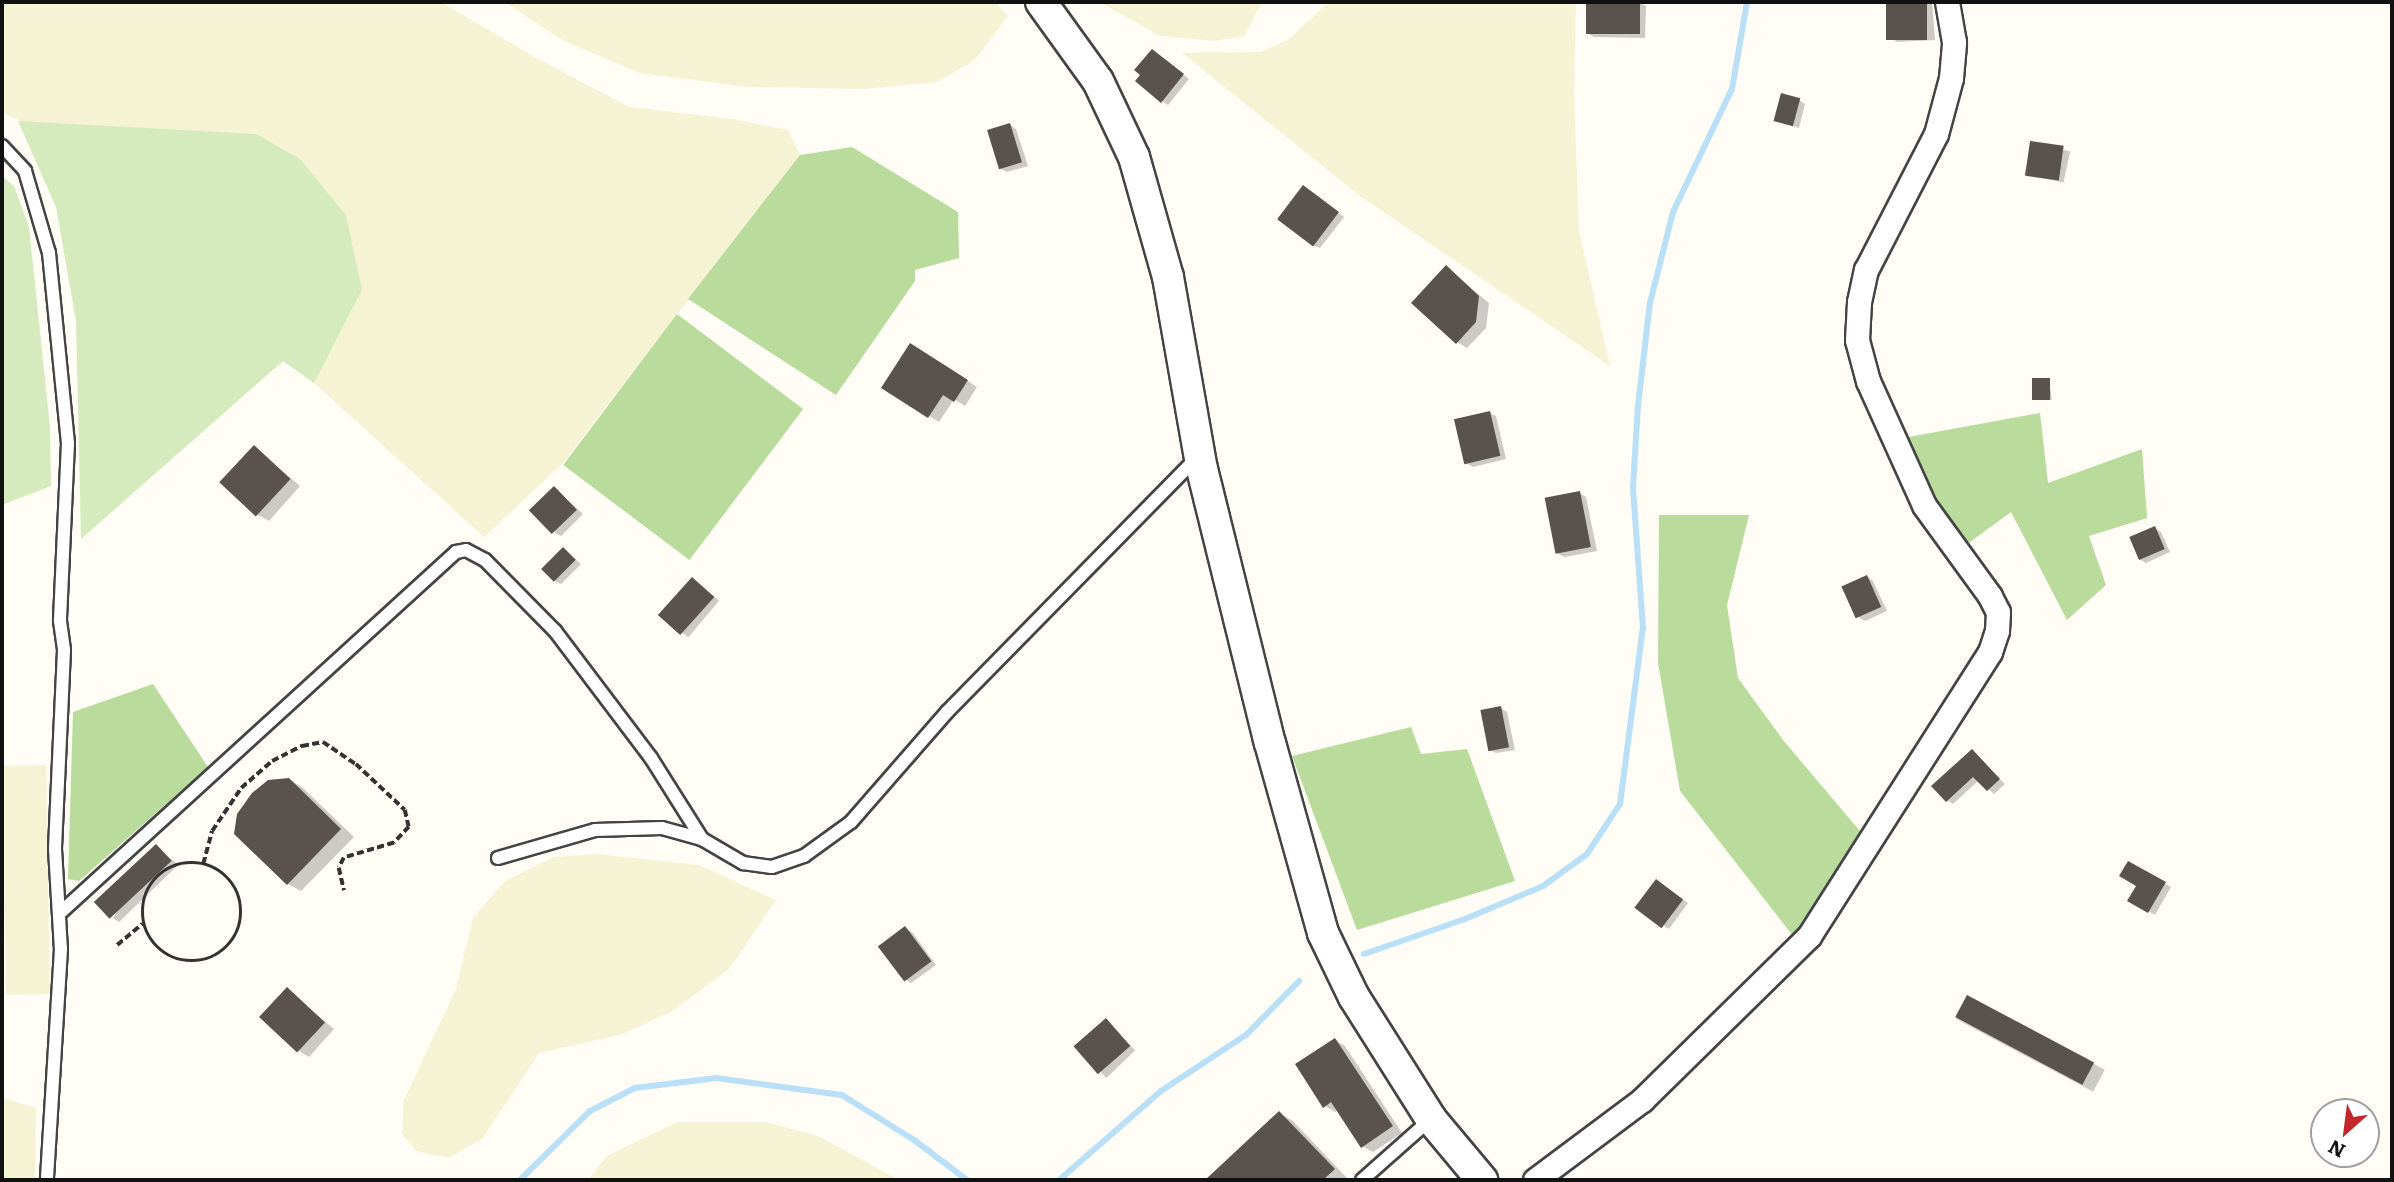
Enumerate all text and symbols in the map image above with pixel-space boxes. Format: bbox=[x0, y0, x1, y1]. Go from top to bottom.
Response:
north arrow bbox=[2310, 1098, 2380, 1168]
text: N bbox=[2322, 1134, 2350, 1166]

